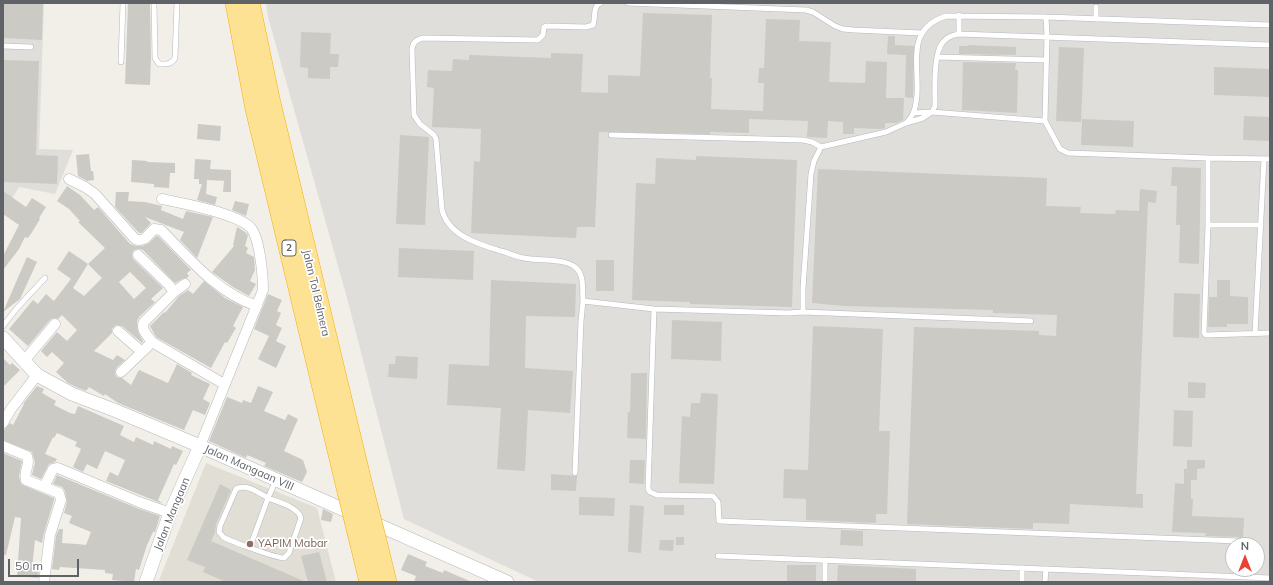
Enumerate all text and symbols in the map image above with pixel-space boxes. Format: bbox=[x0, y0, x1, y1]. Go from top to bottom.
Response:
road number: 2 bbox=[282, 240, 296, 256]
street label: Jalan Tol Belmera bbox=[300, 248, 332, 338]
street label: Jalan Mangaan VIII bbox=[202, 442, 296, 494]
street label: Jalan Mangaan bbox=[151, 476, 193, 552]
place label: YAPIM Mabar bbox=[258, 537, 328, 551]
north arrow bbox=[1225, 537, 1265, 577]
marker: YAPIM Mabar bbox=[245, 539, 255, 549]
text: N bbox=[1241, 539, 1249, 553]
scale bar bbox=[10, 551, 81, 577]
text: 50 m bbox=[15, 558, 43, 573]

